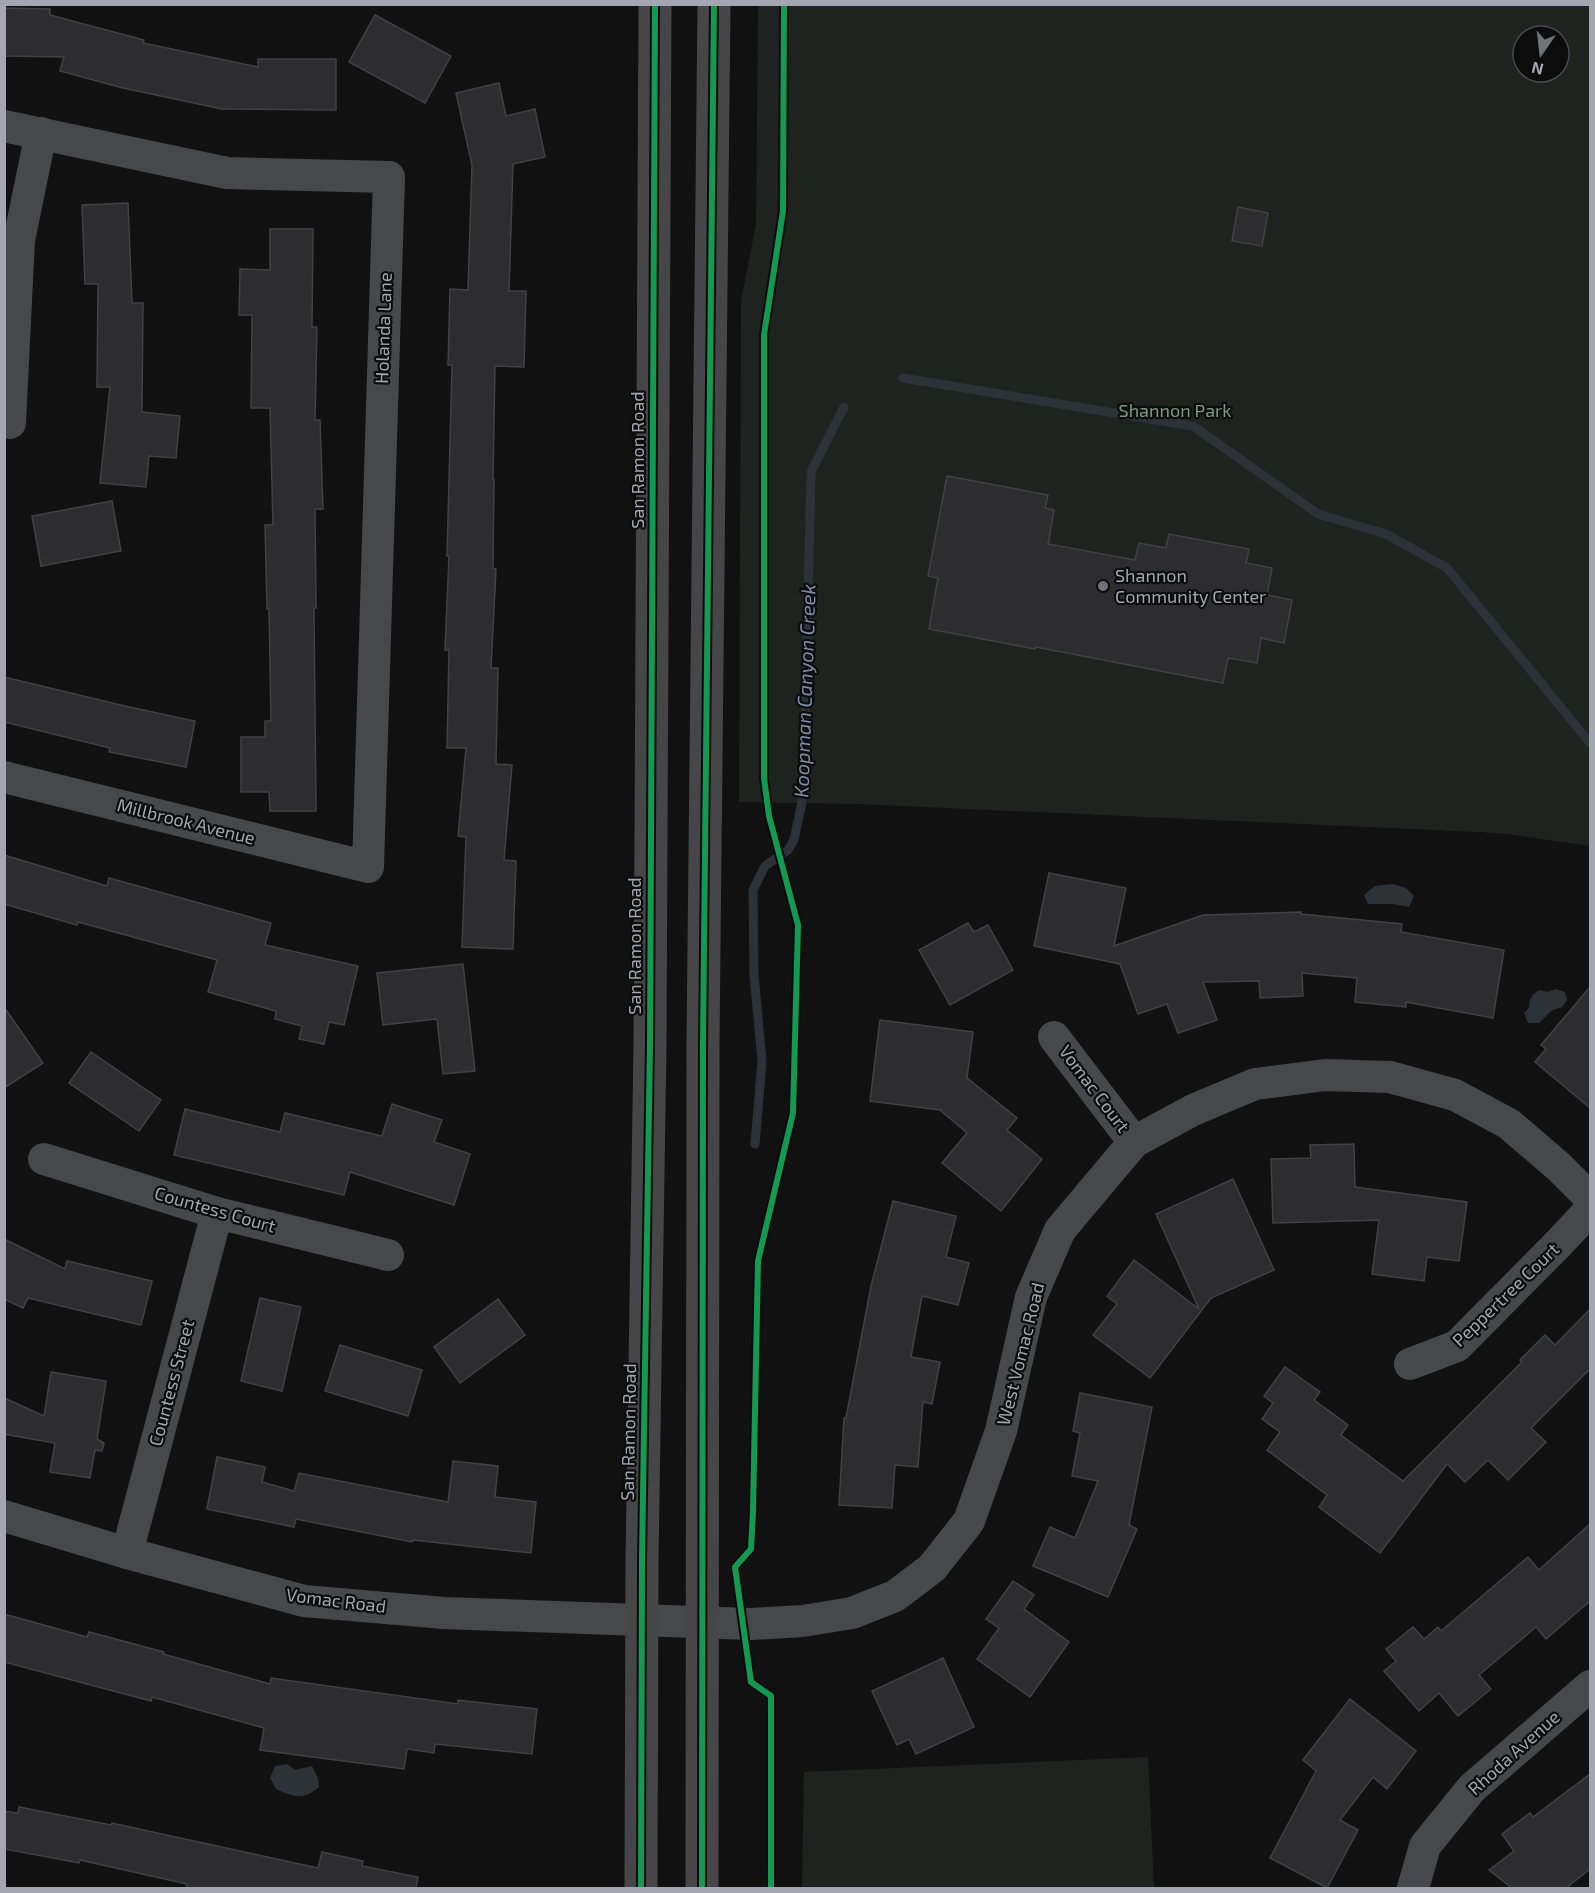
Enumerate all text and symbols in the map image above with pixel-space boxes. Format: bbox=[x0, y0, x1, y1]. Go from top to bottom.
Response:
north arrow bbox=[1511, 24, 1571, 84]
text: N bbox=[1529, 58, 1545, 80]
street label: Holanda Lane bbox=[370, 272, 396, 384]
street label: San Ramon Road bbox=[626, 391, 648, 529]
park label: Shannon Park bbox=[1119, 399, 1231, 421]
place label: Shannon Community Center bbox=[1115, 564, 1266, 607]
marker: Shannon Community Center bbox=[1096, 579, 1110, 593]
water label: Koopman Canyon Creek bbox=[788, 584, 821, 798]
street label: Millbrook Avenue bbox=[115, 793, 258, 849]
street label: San Ramon Road bbox=[623, 877, 645, 1015]
street label: Vomac Court bbox=[1055, 1040, 1135, 1137]
street label: Countess Court bbox=[152, 1181, 278, 1237]
street label: Peppertree Court bbox=[1447, 1238, 1563, 1351]
street label: West Vomac Road bbox=[992, 1280, 1048, 1427]
street label: Countess Street bbox=[144, 1317, 199, 1448]
street label: San Ramon Road bbox=[616, 1363, 640, 1501]
street label: Vomac Road bbox=[285, 1583, 387, 1617]
street label: Rhoda Avenue bbox=[1463, 1705, 1564, 1799]

